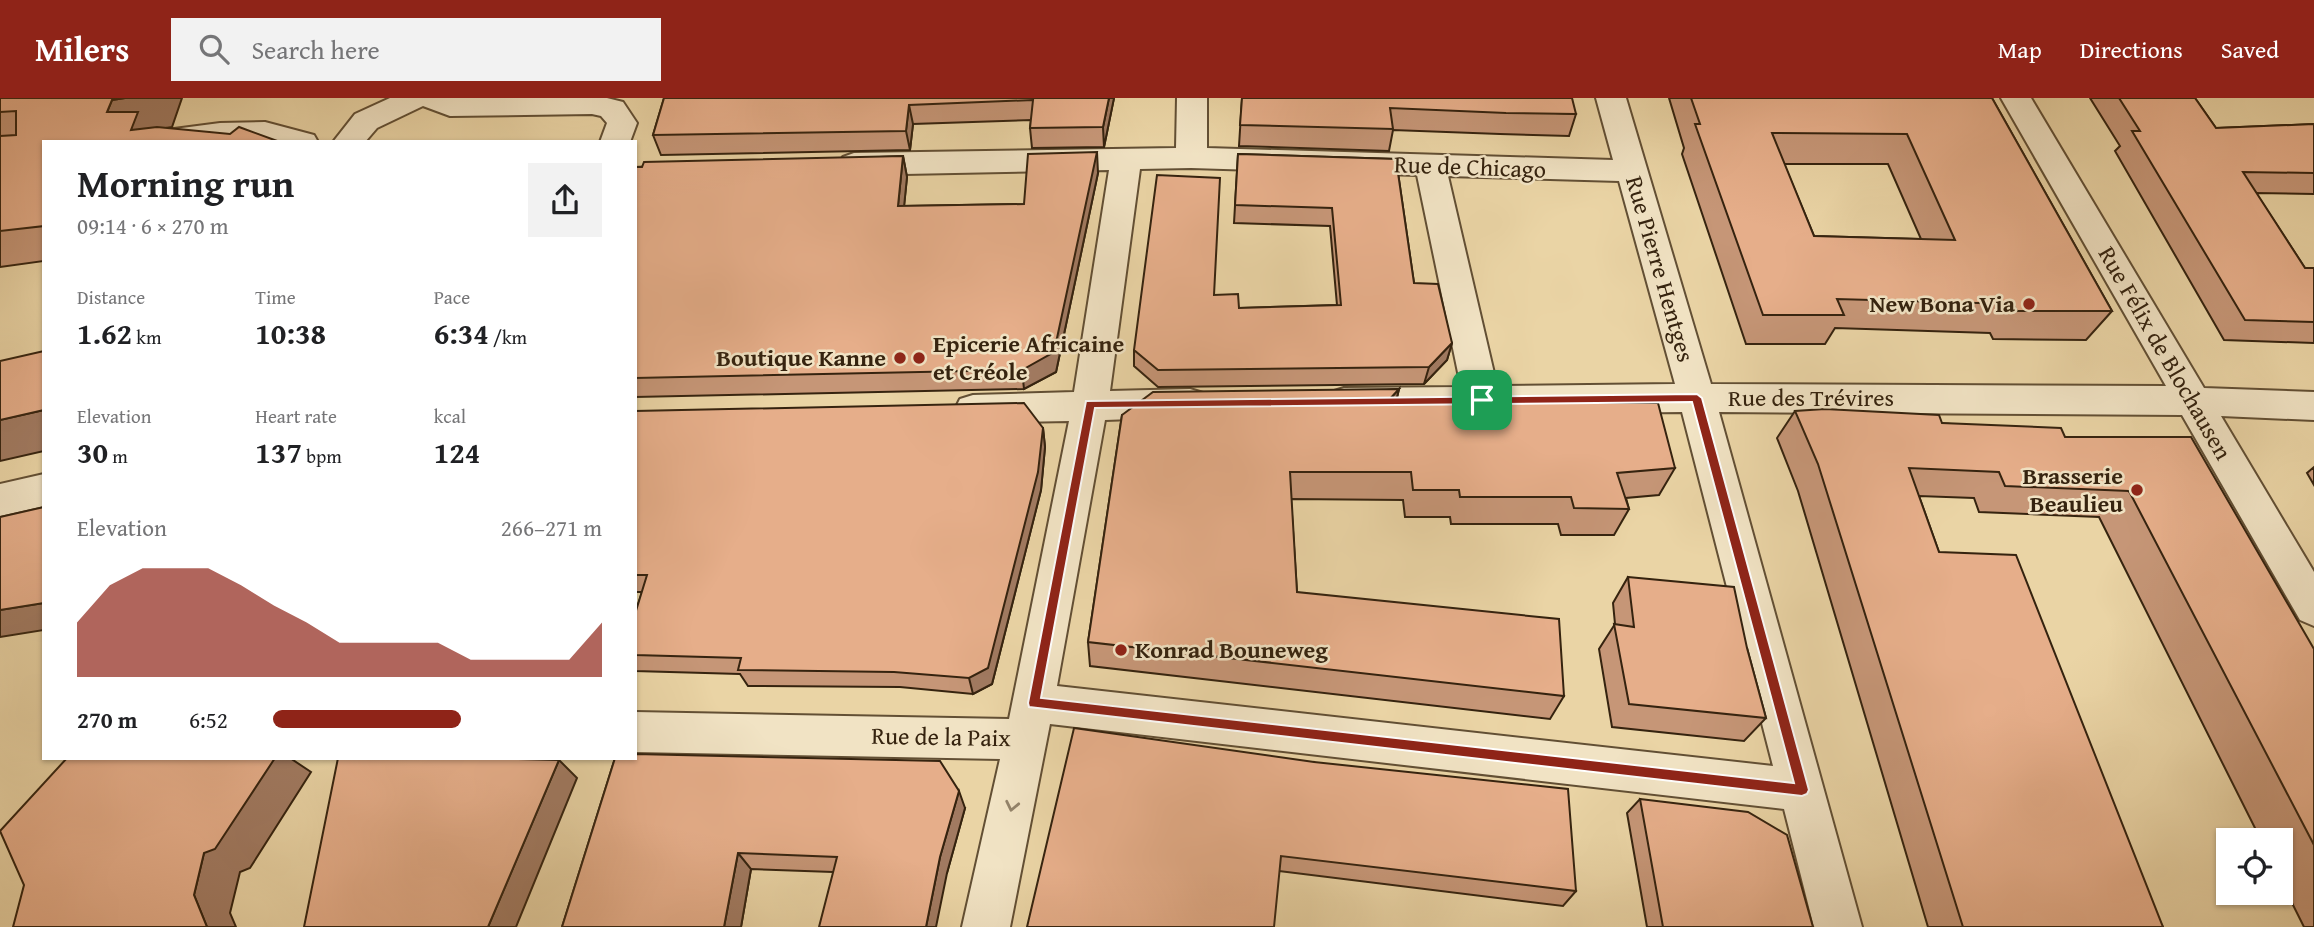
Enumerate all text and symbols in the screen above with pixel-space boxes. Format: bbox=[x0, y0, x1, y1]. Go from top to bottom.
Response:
search box bbox=[171, 18, 661, 81]
text: Milers bbox=[35, 25, 129, 73]
icon: search bbox=[195, 30, 233, 68]
text: Search here bbox=[251, 30, 380, 69]
text: Map bbox=[1998, 32, 2042, 67]
text: Directions bbox=[2080, 32, 2183, 67]
text: Saved bbox=[2221, 32, 2279, 67]
street label: Rue de Chicago bbox=[1393, 146, 1547, 187]
text: Morning run bbox=[77, 155, 294, 211]
button: share bbox=[528, 163, 602, 237]
street label: Rue Pierre Hentges bbox=[1617, 172, 1704, 366]
text: 09:14 · 6 × 270 m bbox=[77, 209, 229, 242]
street label: Rue Félix de Blochausen bbox=[2090, 239, 2241, 467]
text: Distance bbox=[77, 283, 145, 311]
text: Time bbox=[255, 283, 296, 311]
text: Pace bbox=[434, 283, 470, 311]
place label: New Bona Via bbox=[1869, 286, 2016, 321]
marker: New Bona Via bbox=[2021, 296, 2037, 312]
text: 1.62 bbox=[77, 311, 132, 355]
text: 10:38 bbox=[255, 311, 326, 355]
text: 6:34 bbox=[434, 311, 489, 355]
text: km bbox=[132, 323, 161, 351]
text: /km bbox=[489, 323, 527, 351]
place label: Epicerie Africaine et Créole bbox=[933, 326, 1125, 389]
place label: Boutique Kanne bbox=[716, 340, 886, 375]
marker: Boutique Kanne bbox=[892, 350, 908, 366]
marker: Epicerie Africaine et Créole bbox=[911, 350, 927, 366]
pin bbox=[1452, 370, 1512, 430]
street label: Rue des Trévires bbox=[1728, 380, 1894, 415]
icon: arrive bbox=[1463, 381, 1501, 419]
text: Elevation bbox=[77, 402, 151, 430]
text: Heart rate bbox=[255, 402, 337, 430]
text: kcal bbox=[434, 402, 466, 430]
text: 30 bbox=[77, 430, 108, 474]
text: 137 bbox=[255, 430, 302, 474]
text: 124 bbox=[434, 430, 480, 474]
text: m bbox=[108, 442, 128, 470]
text: bpm bbox=[302, 442, 342, 470]
place label: Brasserie Beaulieu bbox=[2022, 458, 2123, 521]
marker: Brasserie Beaulieu bbox=[2129, 482, 2145, 498]
text: Elevation bbox=[77, 511, 167, 544]
text: 266–271 m bbox=[501, 511, 602, 544]
place label: Konrad Bouneweg bbox=[1135, 632, 1328, 667]
marker: Konrad Bouneweg bbox=[1113, 642, 1129, 658]
text: 270 m bbox=[77, 703, 138, 736]
text: 6:52 bbox=[189, 703, 228, 736]
street label: Rue de la Paix bbox=[871, 718, 1012, 755]
one-way arrow bbox=[1005, 800, 1020, 812]
map controls bbox=[2216, 828, 2293, 905]
button: locate bbox=[2216, 828, 2293, 905]

